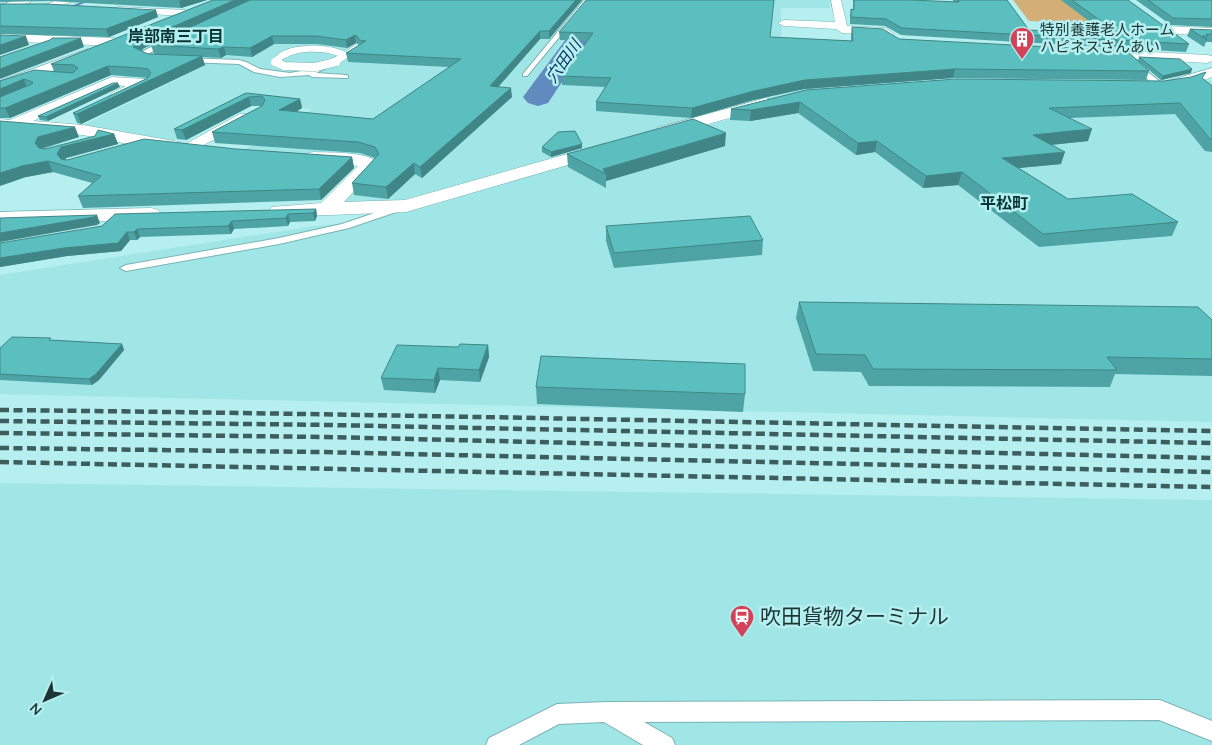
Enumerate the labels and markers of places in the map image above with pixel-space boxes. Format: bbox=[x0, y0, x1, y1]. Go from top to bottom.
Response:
place label: 特別養護老人ホーム ハピネスさんあい bbox=[1040, 20, 1175, 56]
building icon: 特別養護老人ホーム ハピネスさんあい bbox=[1009, 26, 1035, 60]
place label: 吹田貨物ターミナル bbox=[760, 603, 949, 629]
station icon: 吹田貨物ターミナル bbox=[729, 604, 755, 638]

